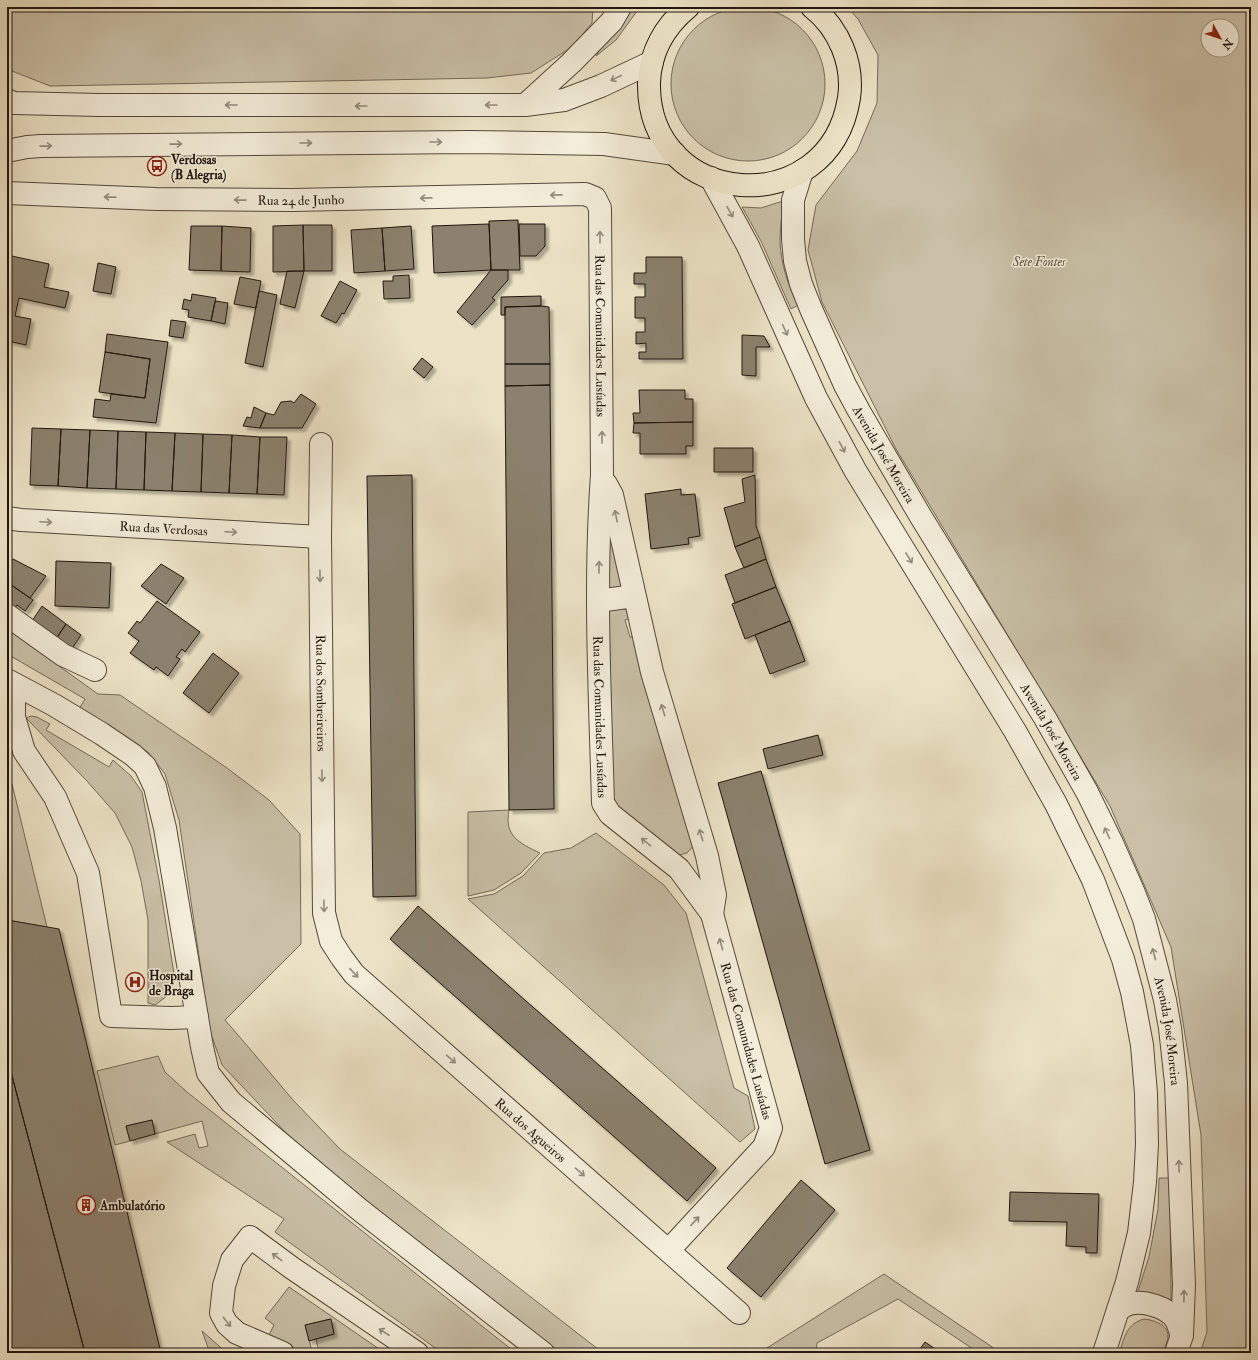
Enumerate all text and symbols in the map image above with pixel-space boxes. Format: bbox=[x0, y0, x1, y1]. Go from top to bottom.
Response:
north arrow bbox=[1200, 18, 1240, 58]
text: N bbox=[1218, 35, 1236, 53]
one-way arrow bbox=[610, 75, 622, 83]
one-way arrow bbox=[225, 101, 238, 109]
one-way arrow bbox=[485, 101, 498, 109]
one-way arrow bbox=[355, 102, 368, 110]
one-way arrow bbox=[429, 138, 442, 146]
one-way arrow bbox=[299, 139, 312, 147]
one-way arrow bbox=[169, 140, 182, 148]
one-way arrow bbox=[39, 142, 52, 150]
place label: Verdosas (B Alegria) bbox=[170, 152, 226, 184]
bus stop icon: Verdosas (B Alegria) bbox=[146, 155, 168, 177]
one-way arrow bbox=[550, 191, 563, 199]
street label: Rua 24 de Junho bbox=[258, 192, 344, 209]
one-way arrow bbox=[104, 193, 117, 201]
one-way arrow bbox=[420, 194, 433, 201]
one-way arrow bbox=[234, 196, 247, 204]
one-way arrow bbox=[726, 206, 734, 218]
one-way arrow bbox=[596, 231, 604, 244]
park label: Sete Fontes bbox=[1012, 254, 1066, 270]
street label: Rua das Comunidades Lusíadas bbox=[591, 255, 609, 418]
one-way arrow bbox=[782, 324, 789, 336]
street label: Avenida José Moreira bbox=[848, 402, 918, 507]
one-way arrow bbox=[598, 431, 606, 444]
one-way arrow bbox=[839, 441, 846, 453]
one-way arrow bbox=[612, 510, 620, 523]
one-way arrow bbox=[39, 518, 52, 525]
street label: Rua das Verdosas bbox=[119, 519, 209, 540]
one-way arrow bbox=[224, 529, 237, 536]
one-way arrow bbox=[905, 552, 913, 564]
one-way arrow bbox=[595, 561, 602, 574]
one-way arrow bbox=[316, 569, 324, 582]
street label: Rua dos Sombreireiros bbox=[312, 635, 329, 752]
street label: Rua das Comunidades Lusíadas bbox=[589, 636, 610, 799]
street label: Avenida José Moreira bbox=[1016, 680, 1086, 784]
one-way arrow bbox=[659, 704, 666, 717]
one-way arrow bbox=[318, 769, 326, 782]
one-way arrow bbox=[1103, 828, 1110, 840]
one-way arrow bbox=[697, 829, 704, 842]
one-way arrow bbox=[640, 838, 651, 847]
one-way arrow bbox=[320, 899, 327, 912]
one-way arrow bbox=[716, 938, 724, 951]
one-way arrow bbox=[1150, 948, 1157, 961]
street label: Rua das Comunidades Lusíadas bbox=[717, 961, 775, 1122]
place label: Hospital de Braga bbox=[149, 968, 195, 1000]
one-way arrow bbox=[349, 968, 358, 978]
hospital icon: Hospital de Braga bbox=[124, 971, 146, 993]
street label: Avenida José Moreira bbox=[1150, 974, 1183, 1087]
one-way arrow bbox=[446, 1054, 456, 1064]
street label: Rua dos Agueiros bbox=[491, 1095, 570, 1167]
one-way arrow bbox=[1176, 1160, 1183, 1173]
one-way arrow bbox=[575, 1168, 585, 1177]
building icon: Ambulatório bbox=[75, 1194, 97, 1216]
place label: Ambulatório bbox=[99, 1198, 166, 1214]
one-way arrow bbox=[690, 1216, 700, 1226]
one-way arrow bbox=[272, 1253, 283, 1262]
one-way arrow bbox=[1180, 1290, 1188, 1303]
one-way arrow bbox=[223, 1317, 231, 1328]
one-way arrow bbox=[378, 1327, 390, 1335]

